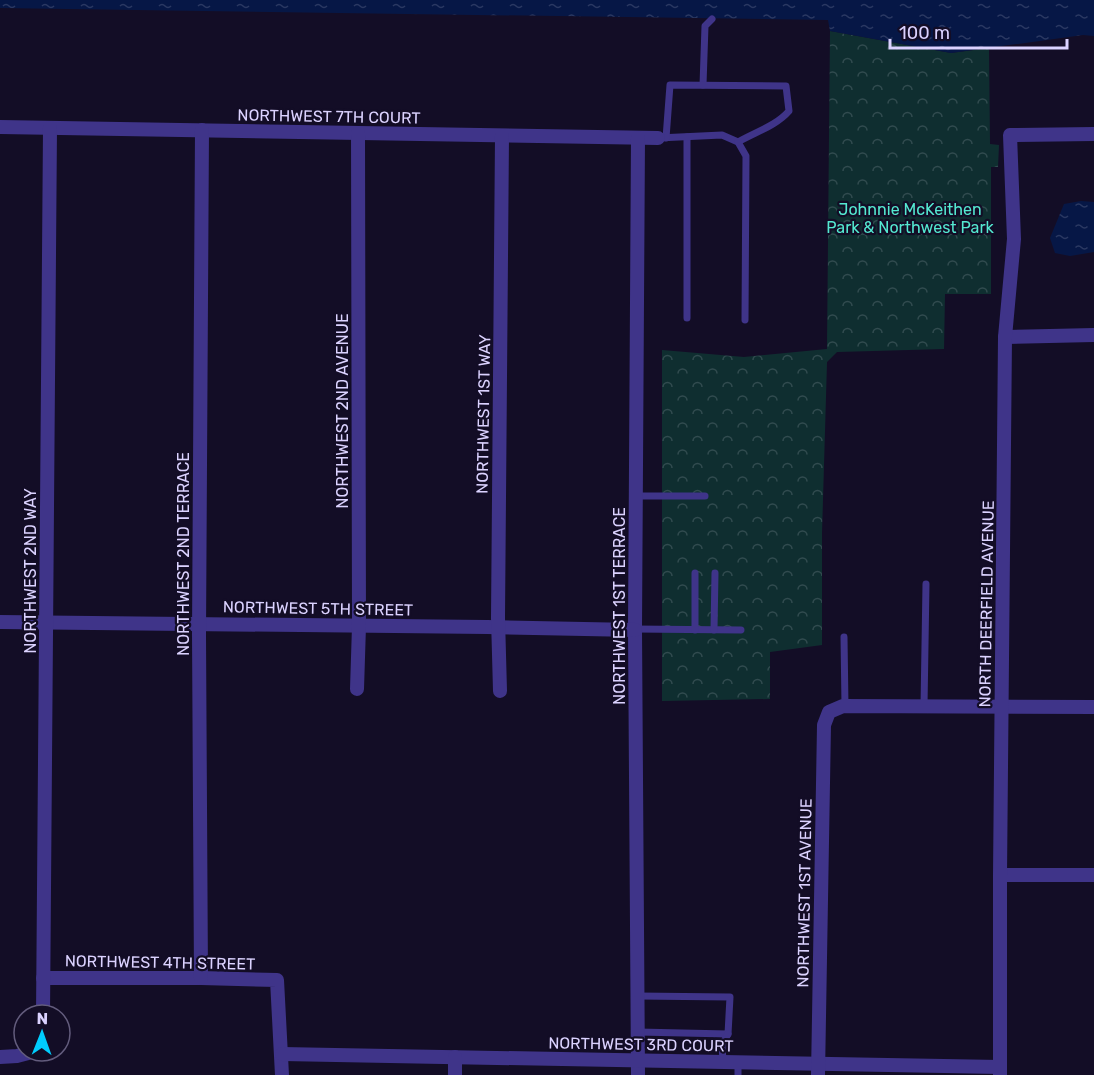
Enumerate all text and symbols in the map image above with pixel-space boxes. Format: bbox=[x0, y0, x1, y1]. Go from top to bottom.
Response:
scale bar bbox=[890, 12, 1067, 50]
text: 100 m bbox=[899, 22, 950, 44]
street label: NORTHWEST 7TH COURT bbox=[237, 105, 421, 128]
park label: Johnnie McKeithen Park & Northwest Park bbox=[826, 200, 995, 237]
street label: NORTHWEST 2ND AVENUE bbox=[333, 313, 352, 509]
street label: NORTHWEST 1ST WAY bbox=[473, 334, 494, 494]
street label: NORTHWEST 2ND TERRACE bbox=[174, 452, 193, 656]
street label: NORTHWEST 2ND WAY bbox=[21, 488, 40, 654]
street label: NORTH DEERFIELD AVENUE bbox=[975, 500, 998, 708]
street label: NORTHWEST 1ST TERRACE bbox=[610, 507, 629, 705]
street label: NORTHWEST 5TH STREET bbox=[223, 597, 413, 620]
street label: NORTHWEST 1ST AVENUE bbox=[793, 798, 816, 988]
street label: NORTHWEST 4TH STREET bbox=[65, 951, 255, 974]
north arrow bbox=[12, 1003, 72, 1063]
text: N bbox=[36, 1009, 48, 1028]
street label: NORTHWEST 3RD COURT bbox=[548, 1033, 734, 1056]

